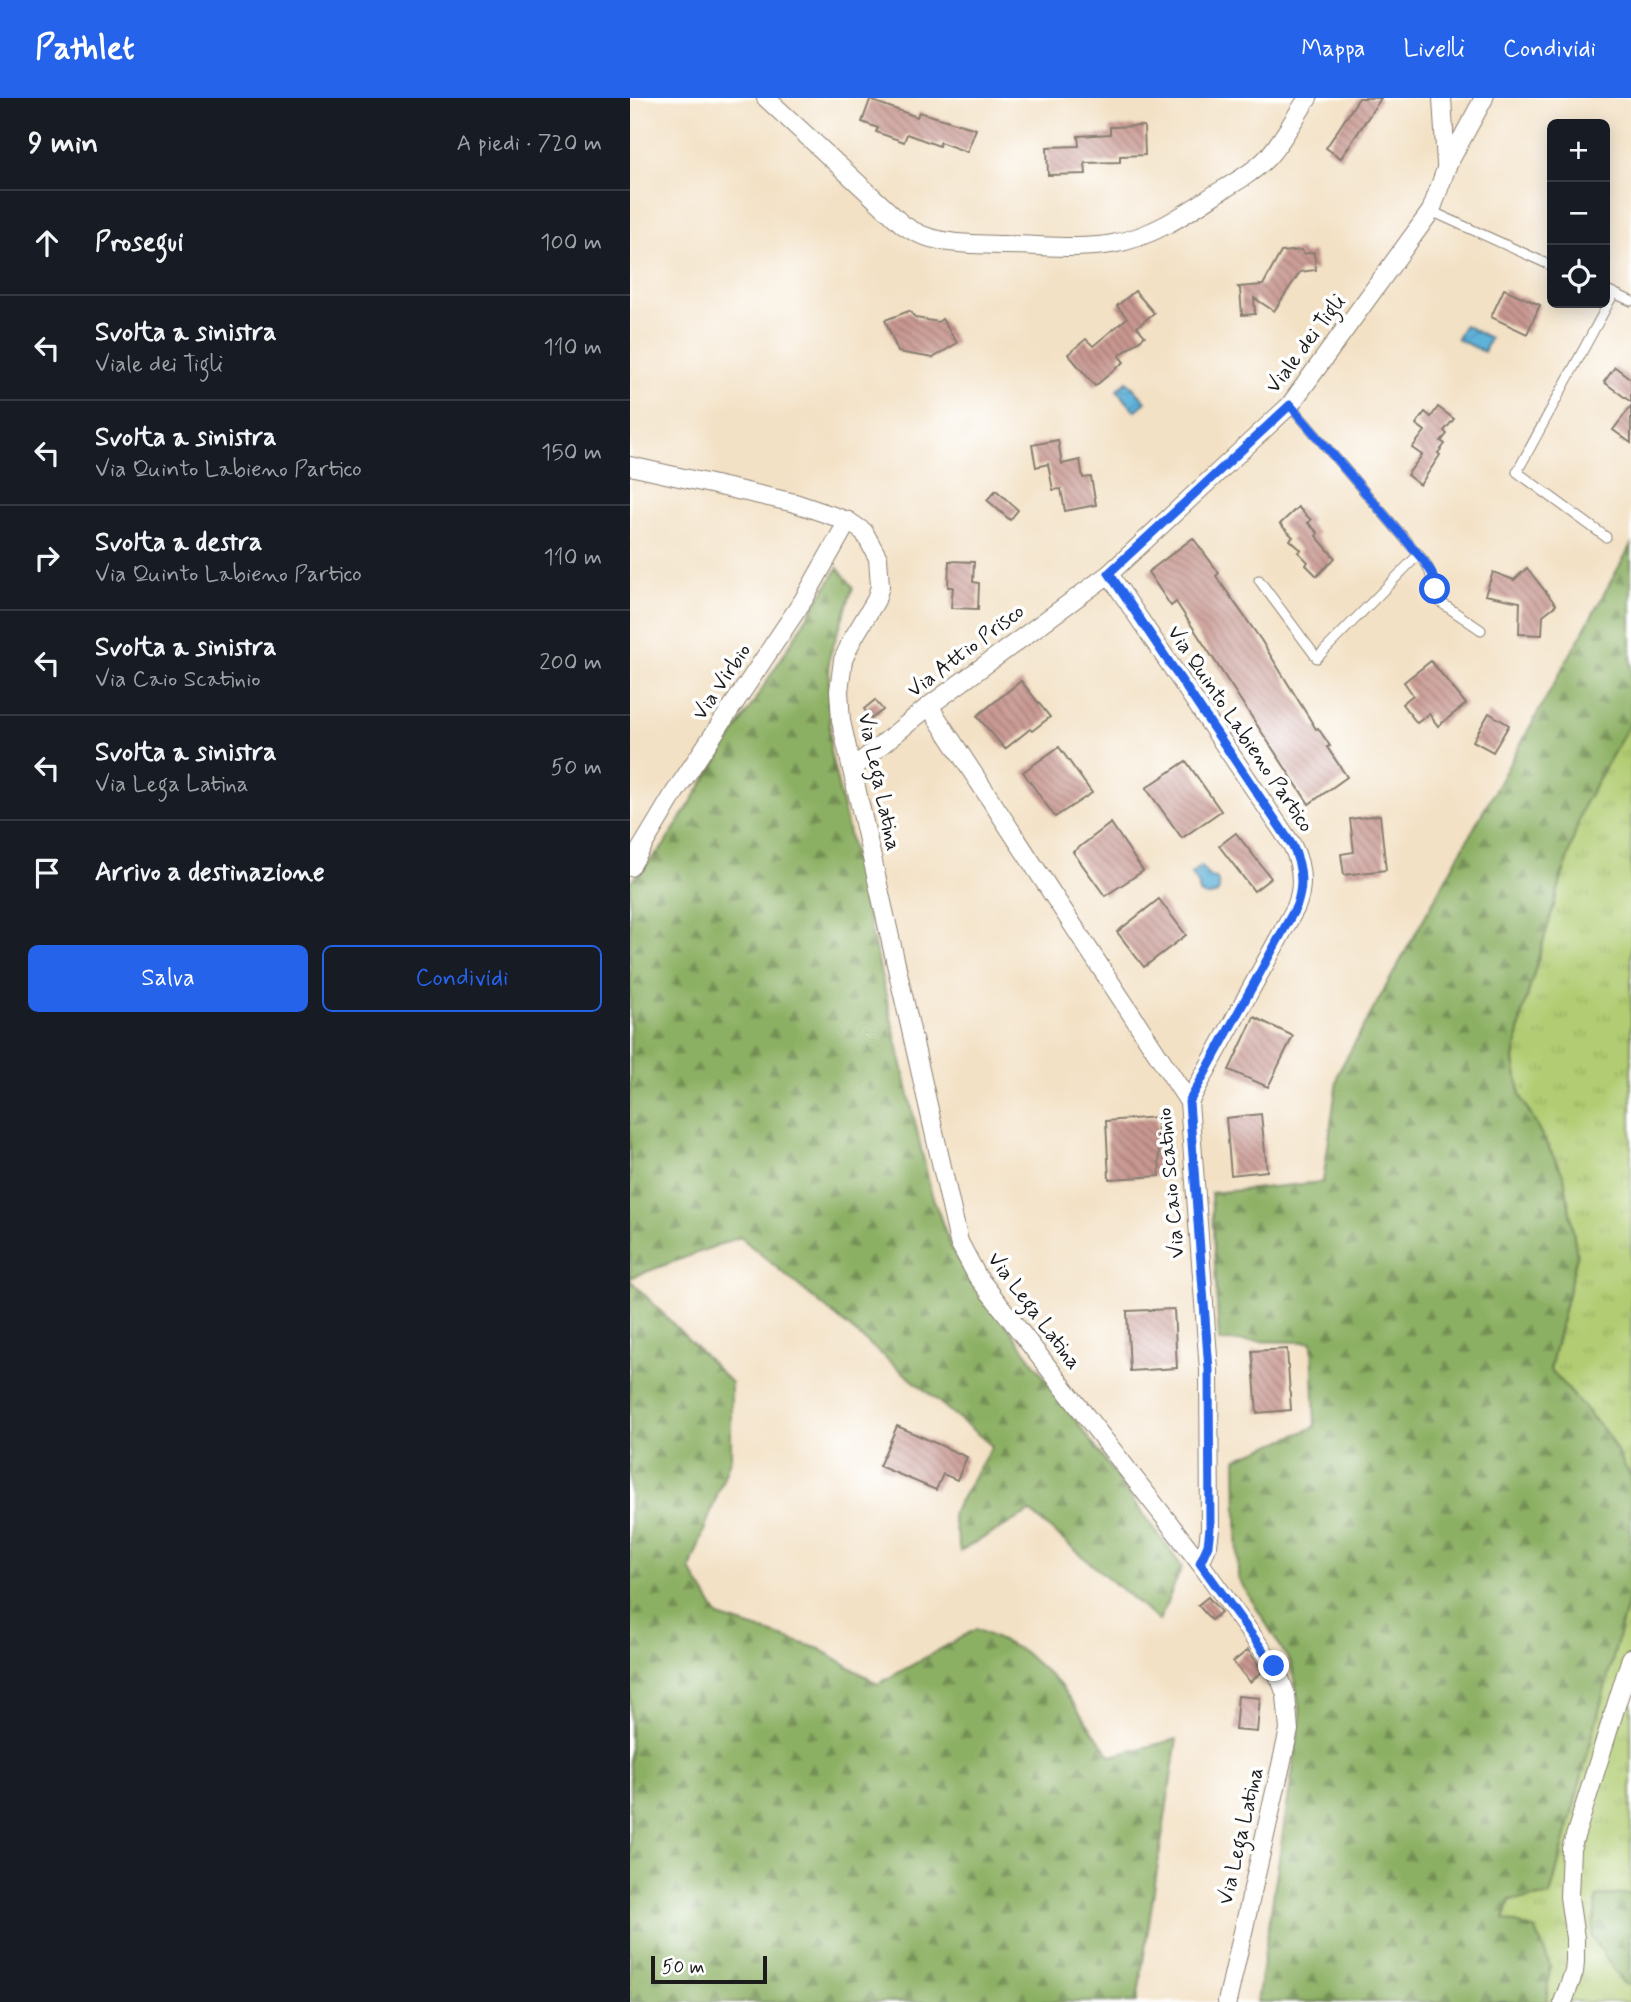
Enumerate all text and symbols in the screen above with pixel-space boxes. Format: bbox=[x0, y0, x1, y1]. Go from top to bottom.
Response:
text: Pathlet bbox=[35, 27, 135, 71]
text: Mappa bbox=[1301, 34, 1365, 65]
text: Livelli bbox=[1403, 34, 1465, 65]
text: Condividi bbox=[1503, 34, 1596, 65]
map controls bbox=[1547, 119, 1610, 308]
button: + bbox=[1547, 119, 1610, 182]
text: 9 min bbox=[28, 124, 98, 163]
text: A piedi · 720 m bbox=[456, 129, 602, 159]
button: − bbox=[1547, 182, 1610, 245]
icon: ahead bbox=[28, 224, 66, 262]
text: Prosegui bbox=[95, 226, 184, 260]
text: 100 m bbox=[540, 228, 602, 258]
button: locate bbox=[1547, 245, 1610, 308]
street label: Viale dei Tigli bbox=[1260, 289, 1354, 400]
text: Svolta a sinistra bbox=[95, 316, 277, 350]
icon: left bbox=[28, 329, 66, 367]
text: 110 m bbox=[543, 333, 602, 363]
text: Viale dei Tigli bbox=[95, 350, 223, 380]
text: Svolta a sinistra bbox=[95, 421, 277, 455]
icon: left bbox=[28, 434, 66, 472]
text: 150 m bbox=[541, 438, 602, 468]
text: Via Quinto Labieno Partico bbox=[95, 455, 362, 485]
text: Svolta a destra bbox=[95, 526, 262, 560]
icon: right bbox=[28, 539, 66, 577]
text: 110 m bbox=[543, 543, 602, 573]
text: Via Quinto Labieno Partico bbox=[95, 560, 362, 590]
route start bbox=[1419, 573, 1450, 604]
street label: Via Attio Prisco bbox=[902, 598, 1030, 704]
street label: Via Quinto Labieno Partico bbox=[1160, 620, 1320, 838]
text: Svolta a sinistra bbox=[95, 631, 277, 665]
street label: Via Virbio bbox=[686, 638, 758, 726]
icon: left bbox=[28, 644, 66, 682]
text: 200 m bbox=[539, 648, 602, 678]
text: Via Caio Scatinio bbox=[95, 665, 261, 695]
street label: Via Lega Latina bbox=[849, 710, 907, 854]
text: Svolta a sinistra bbox=[95, 736, 277, 770]
icon: left bbox=[28, 749, 66, 787]
text: 50 m bbox=[551, 753, 602, 783]
text: Via Lega Latina bbox=[95, 770, 249, 800]
icon: arrive bbox=[28, 854, 66, 892]
text: Arrivo a destinazione bbox=[95, 856, 325, 890]
button: Salva bbox=[28, 945, 308, 1012]
button: Condividi bbox=[322, 945, 602, 1012]
street label: Via Caio Scatinio bbox=[1150, 1106, 1192, 1260]
street label: Via Lega Latina bbox=[979, 1247, 1087, 1377]
route end bbox=[1258, 1650, 1289, 1681]
street label: Via Lega Latina bbox=[1212, 1764, 1272, 1908]
scale bar bbox=[651, 1953, 766, 1985]
text: 50 m bbox=[662, 1955, 705, 1980]

